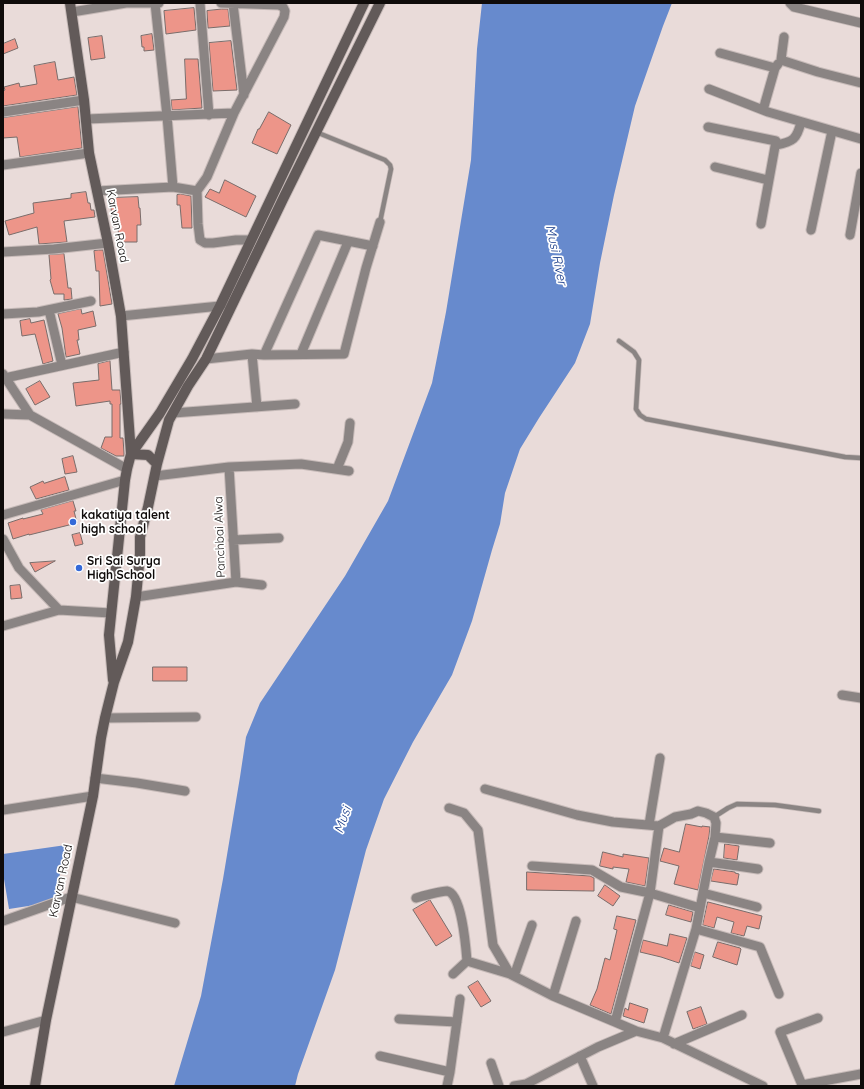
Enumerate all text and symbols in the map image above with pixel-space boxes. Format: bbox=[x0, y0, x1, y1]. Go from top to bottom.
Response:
street label: Karvan Road bbox=[103, 188, 131, 264]
water label: Musi River bbox=[542, 223, 570, 287]
street label: Panchbai Alwa bbox=[211, 496, 229, 578]
place label: kakatiya talent high school bbox=[81, 508, 170, 536]
marker: kakatiya talent high school bbox=[68, 517, 78, 527]
place label: Sri Sai Surya High School bbox=[87, 554, 160, 582]
marker: Sri Sai Surya High School bbox=[74, 563, 84, 573]
water label: Musi bbox=[331, 805, 355, 835]
street label: Karvan Road bbox=[46, 843, 76, 919]

